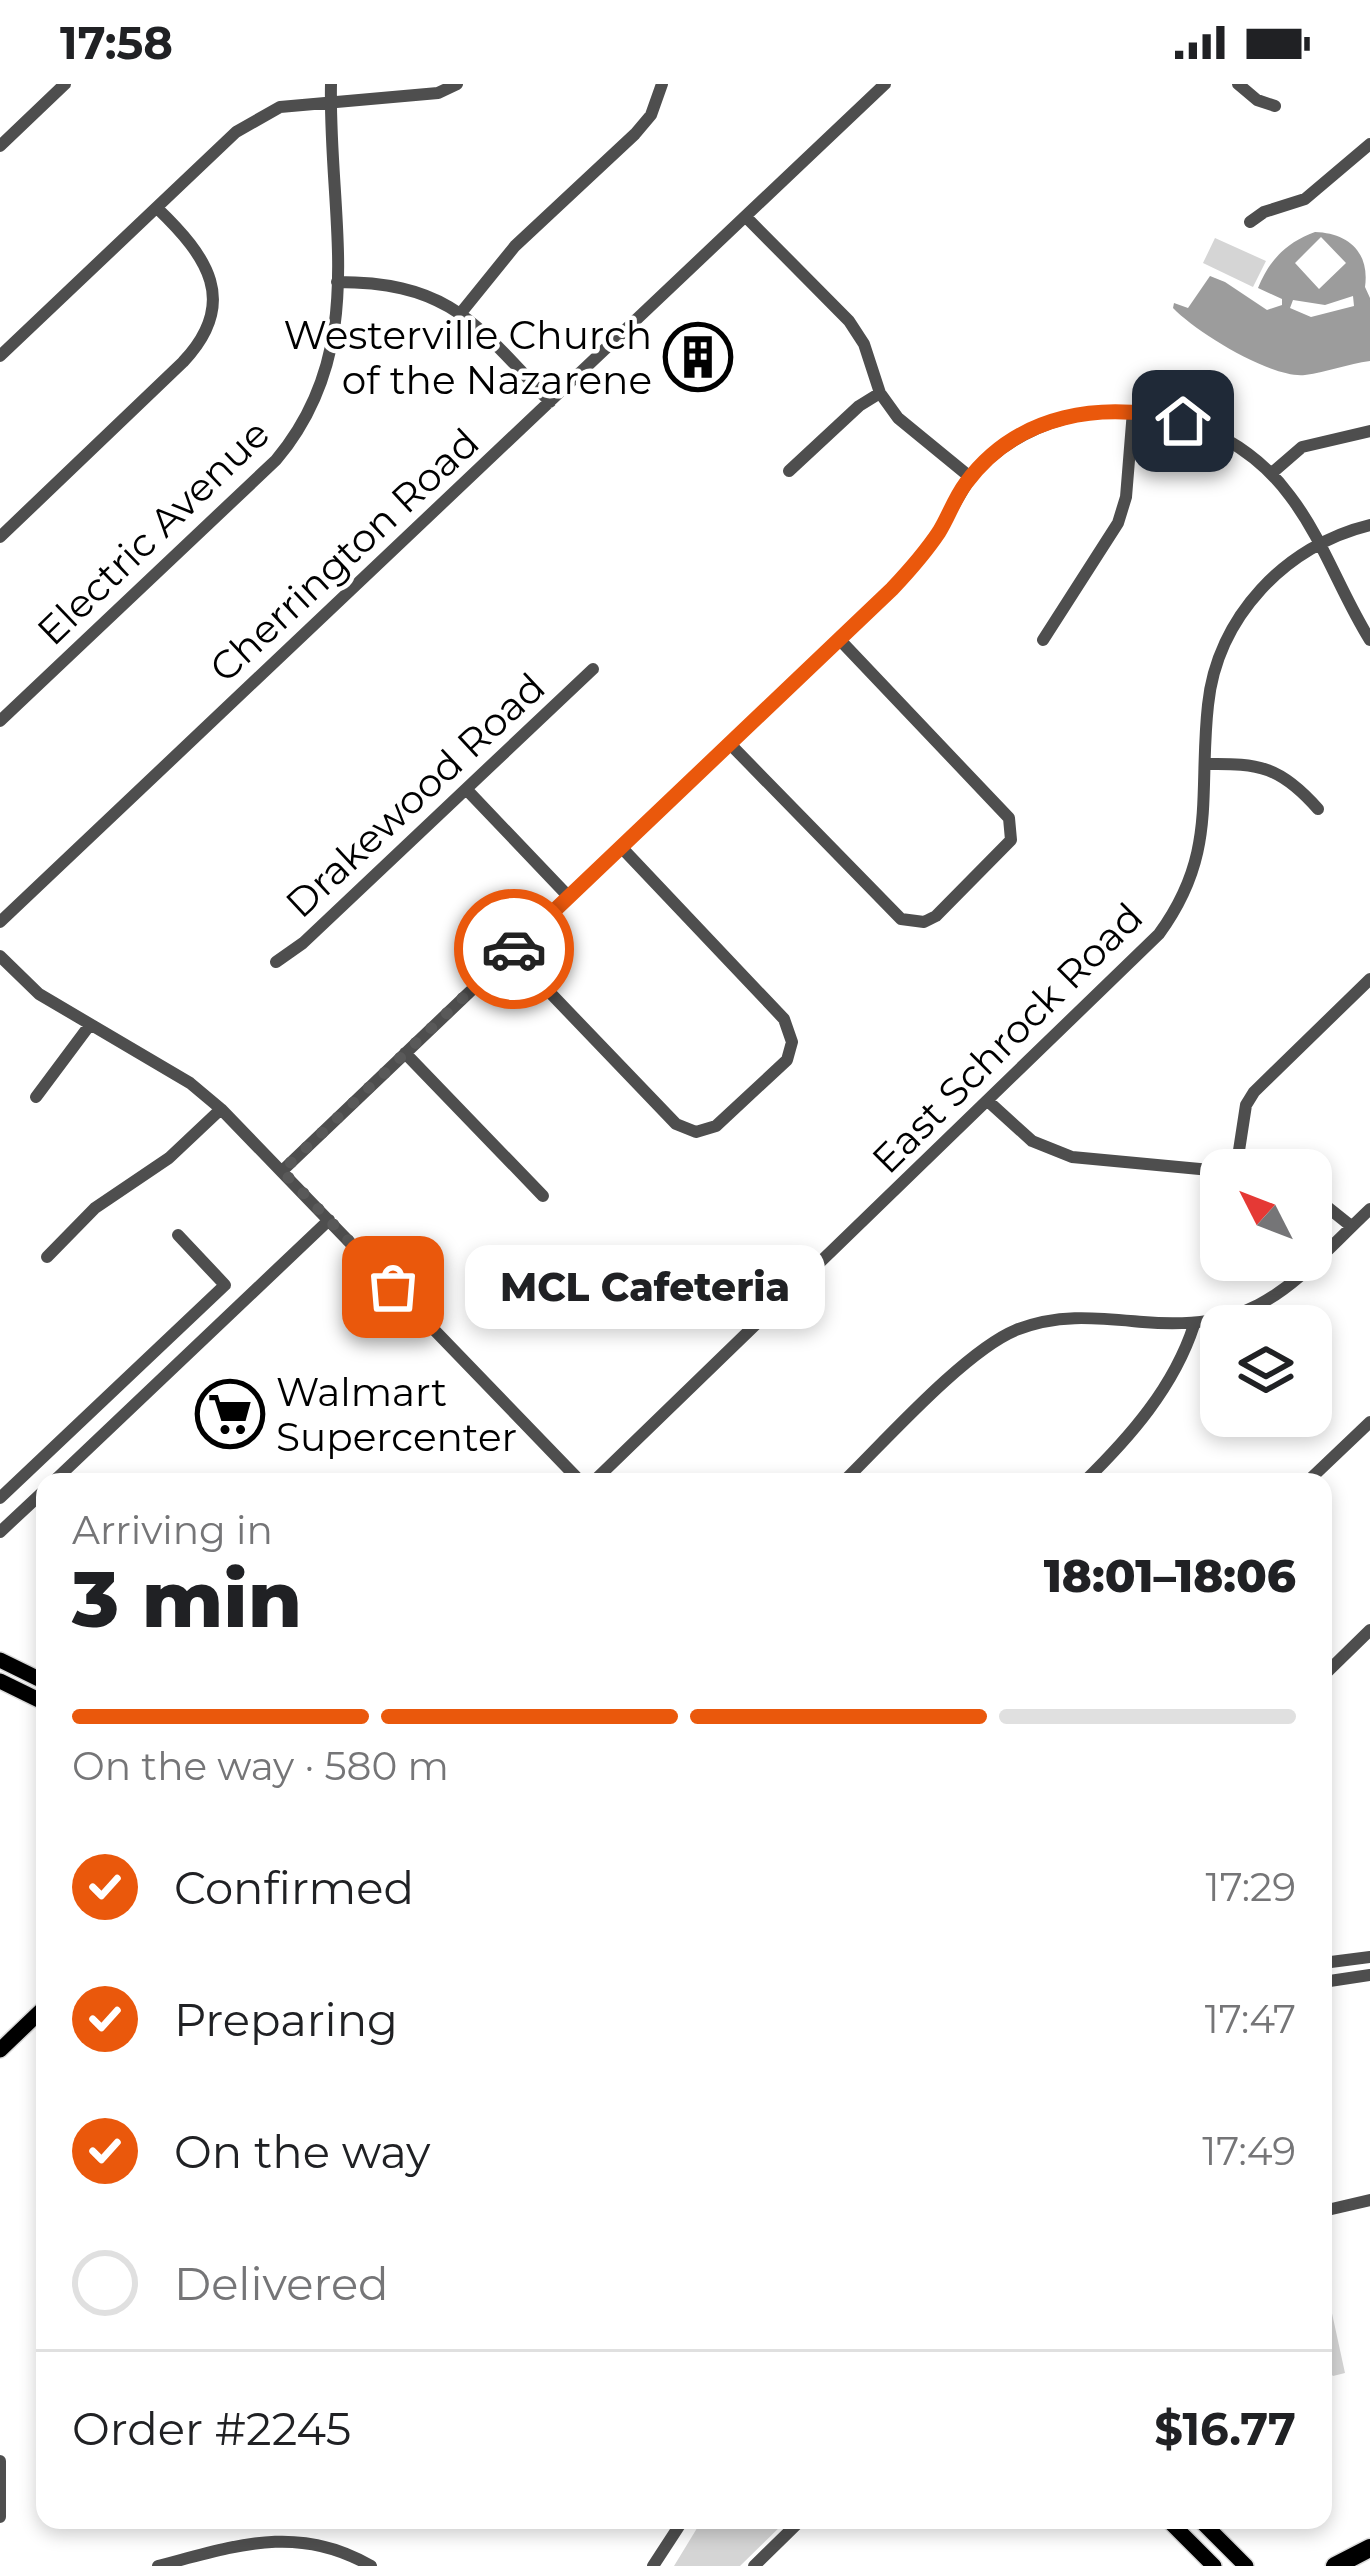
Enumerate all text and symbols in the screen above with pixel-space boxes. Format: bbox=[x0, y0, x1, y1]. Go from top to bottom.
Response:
text: 17:58 bbox=[60, 15, 173, 70]
place label: Westerville Church of the Nazarene bbox=[284, 311, 652, 404]
building icon: Westerville Church of the Nazarene bbox=[663, 322, 733, 392]
pin bbox=[1132, 370, 1234, 472]
icon: home bbox=[1150, 388, 1216, 454]
street label: Electric Avenue bbox=[27, 409, 279, 655]
street label: Cherrington Road bbox=[200, 418, 488, 692]
street label: Drakewood Road bbox=[276, 663, 554, 927]
courier bbox=[454, 889, 574, 1009]
street label: East Schrock Road bbox=[862, 893, 1152, 1183]
icon: car bbox=[481, 916, 547, 982]
north arrow bbox=[1200, 1149, 1332, 1281]
map controls bbox=[1200, 1149, 1332, 1437]
pin bbox=[342, 1236, 444, 1338]
callout: MCL Cafeteria bbox=[465, 1245, 825, 1329]
icon: bag bbox=[360, 1254, 426, 1320]
text: MCL Cafeteria bbox=[500, 1263, 790, 1311]
button: layers bbox=[1200, 1305, 1332, 1437]
place label: Walmart Supercenter bbox=[276, 1368, 517, 1461]
supermarket icon: Walmart Supercenter bbox=[195, 1379, 265, 1449]
text: Arriving in bbox=[72, 1506, 273, 1554]
text: 18:01–18:06 bbox=[1044, 1548, 1296, 1603]
text: 3 min bbox=[72, 1551, 302, 1647]
text: On the way · 580 m bbox=[72, 1742, 449, 1790]
icon: check bbox=[72, 1854, 138, 1920]
text: Confirmed bbox=[174, 1860, 414, 1915]
text: 17:29 bbox=[1206, 1863, 1296, 1911]
icon: check bbox=[72, 1986, 138, 2052]
text: Preparing bbox=[174, 1992, 398, 2047]
text: 17:47 bbox=[1205, 1995, 1296, 2043]
icon: check bbox=[72, 2118, 138, 2184]
text: On the way bbox=[174, 2124, 430, 2179]
text: 17:49 bbox=[1202, 2127, 1296, 2175]
text: Delivered bbox=[174, 2256, 389, 2311]
text: Order #2245 bbox=[72, 2401, 351, 2456]
text: $16.77 bbox=[1154, 2401, 1296, 2456]

